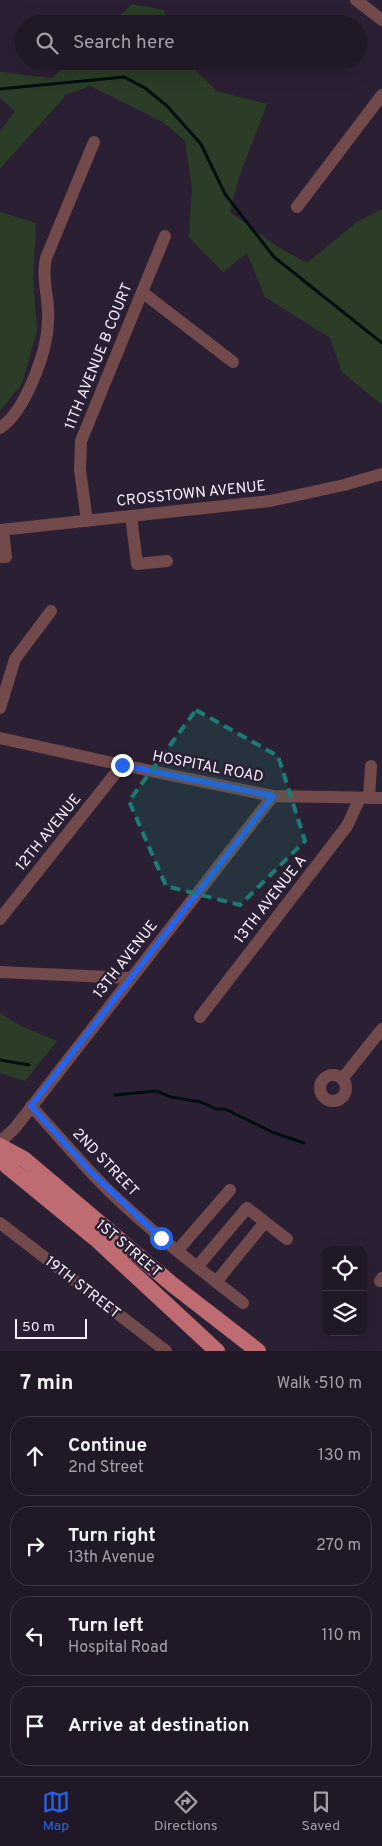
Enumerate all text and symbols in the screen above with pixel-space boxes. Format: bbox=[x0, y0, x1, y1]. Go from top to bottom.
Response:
search box bbox=[15, 15, 367, 70]
icon: search bbox=[33, 29, 61, 57]
text: Search here bbox=[73, 31, 175, 55]
street label: 11TH AVENUE B COURT bbox=[61, 280, 137, 433]
street label: CROSSTOWN AVENUE bbox=[116, 477, 267, 512]
street label: HOSPITAL ROAD bbox=[150, 747, 265, 788]
route end bbox=[111, 754, 134, 777]
street label: 12TH AVENUE bbox=[12, 790, 86, 875]
street label: 13TH AVENUE A bbox=[231, 852, 312, 948]
street label: 13TH AVENUE bbox=[90, 917, 163, 1003]
street label: 2ND STREET bbox=[68, 1125, 142, 1201]
street label: 1ST STREET bbox=[91, 1216, 165, 1282]
route start bbox=[150, 1227, 173, 1250]
map controls bbox=[322, 1246, 367, 1336]
button: locate bbox=[322, 1246, 367, 1291]
street label: 19TH STREET bbox=[40, 1253, 124, 1324]
button: layers bbox=[322, 1291, 367, 1336]
scale bar bbox=[15, 1316, 88, 1339]
text: 50 m bbox=[22, 1319, 55, 1336]
text: 7 min bbox=[20, 1370, 73, 1397]
text: Walk · 510 m bbox=[277, 1374, 362, 1394]
text: Continue bbox=[68, 1434, 147, 1458]
icon: ahead bbox=[21, 1442, 49, 1470]
text: 130 m bbox=[318, 1446, 361, 1466]
text: 2nd Street bbox=[68, 1458, 144, 1478]
text: Turn right bbox=[68, 1524, 156, 1548]
icon: right bbox=[21, 1532, 49, 1560]
text: 270 m bbox=[316, 1536, 361, 1556]
text: 13th Avenue bbox=[68, 1548, 155, 1568]
text: Turn left bbox=[68, 1614, 144, 1638]
icon: left bbox=[21, 1622, 49, 1650]
text: 110 m bbox=[321, 1626, 361, 1646]
text: Hospital Road bbox=[68, 1638, 168, 1658]
icon: arrive bbox=[21, 1712, 49, 1740]
text: Arrive at destination bbox=[68, 1714, 249, 1738]
tab: Map bbox=[42, 1788, 70, 1835]
tab: Directions bbox=[154, 1788, 218, 1835]
tab: Saved bbox=[302, 1788, 340, 1835]

